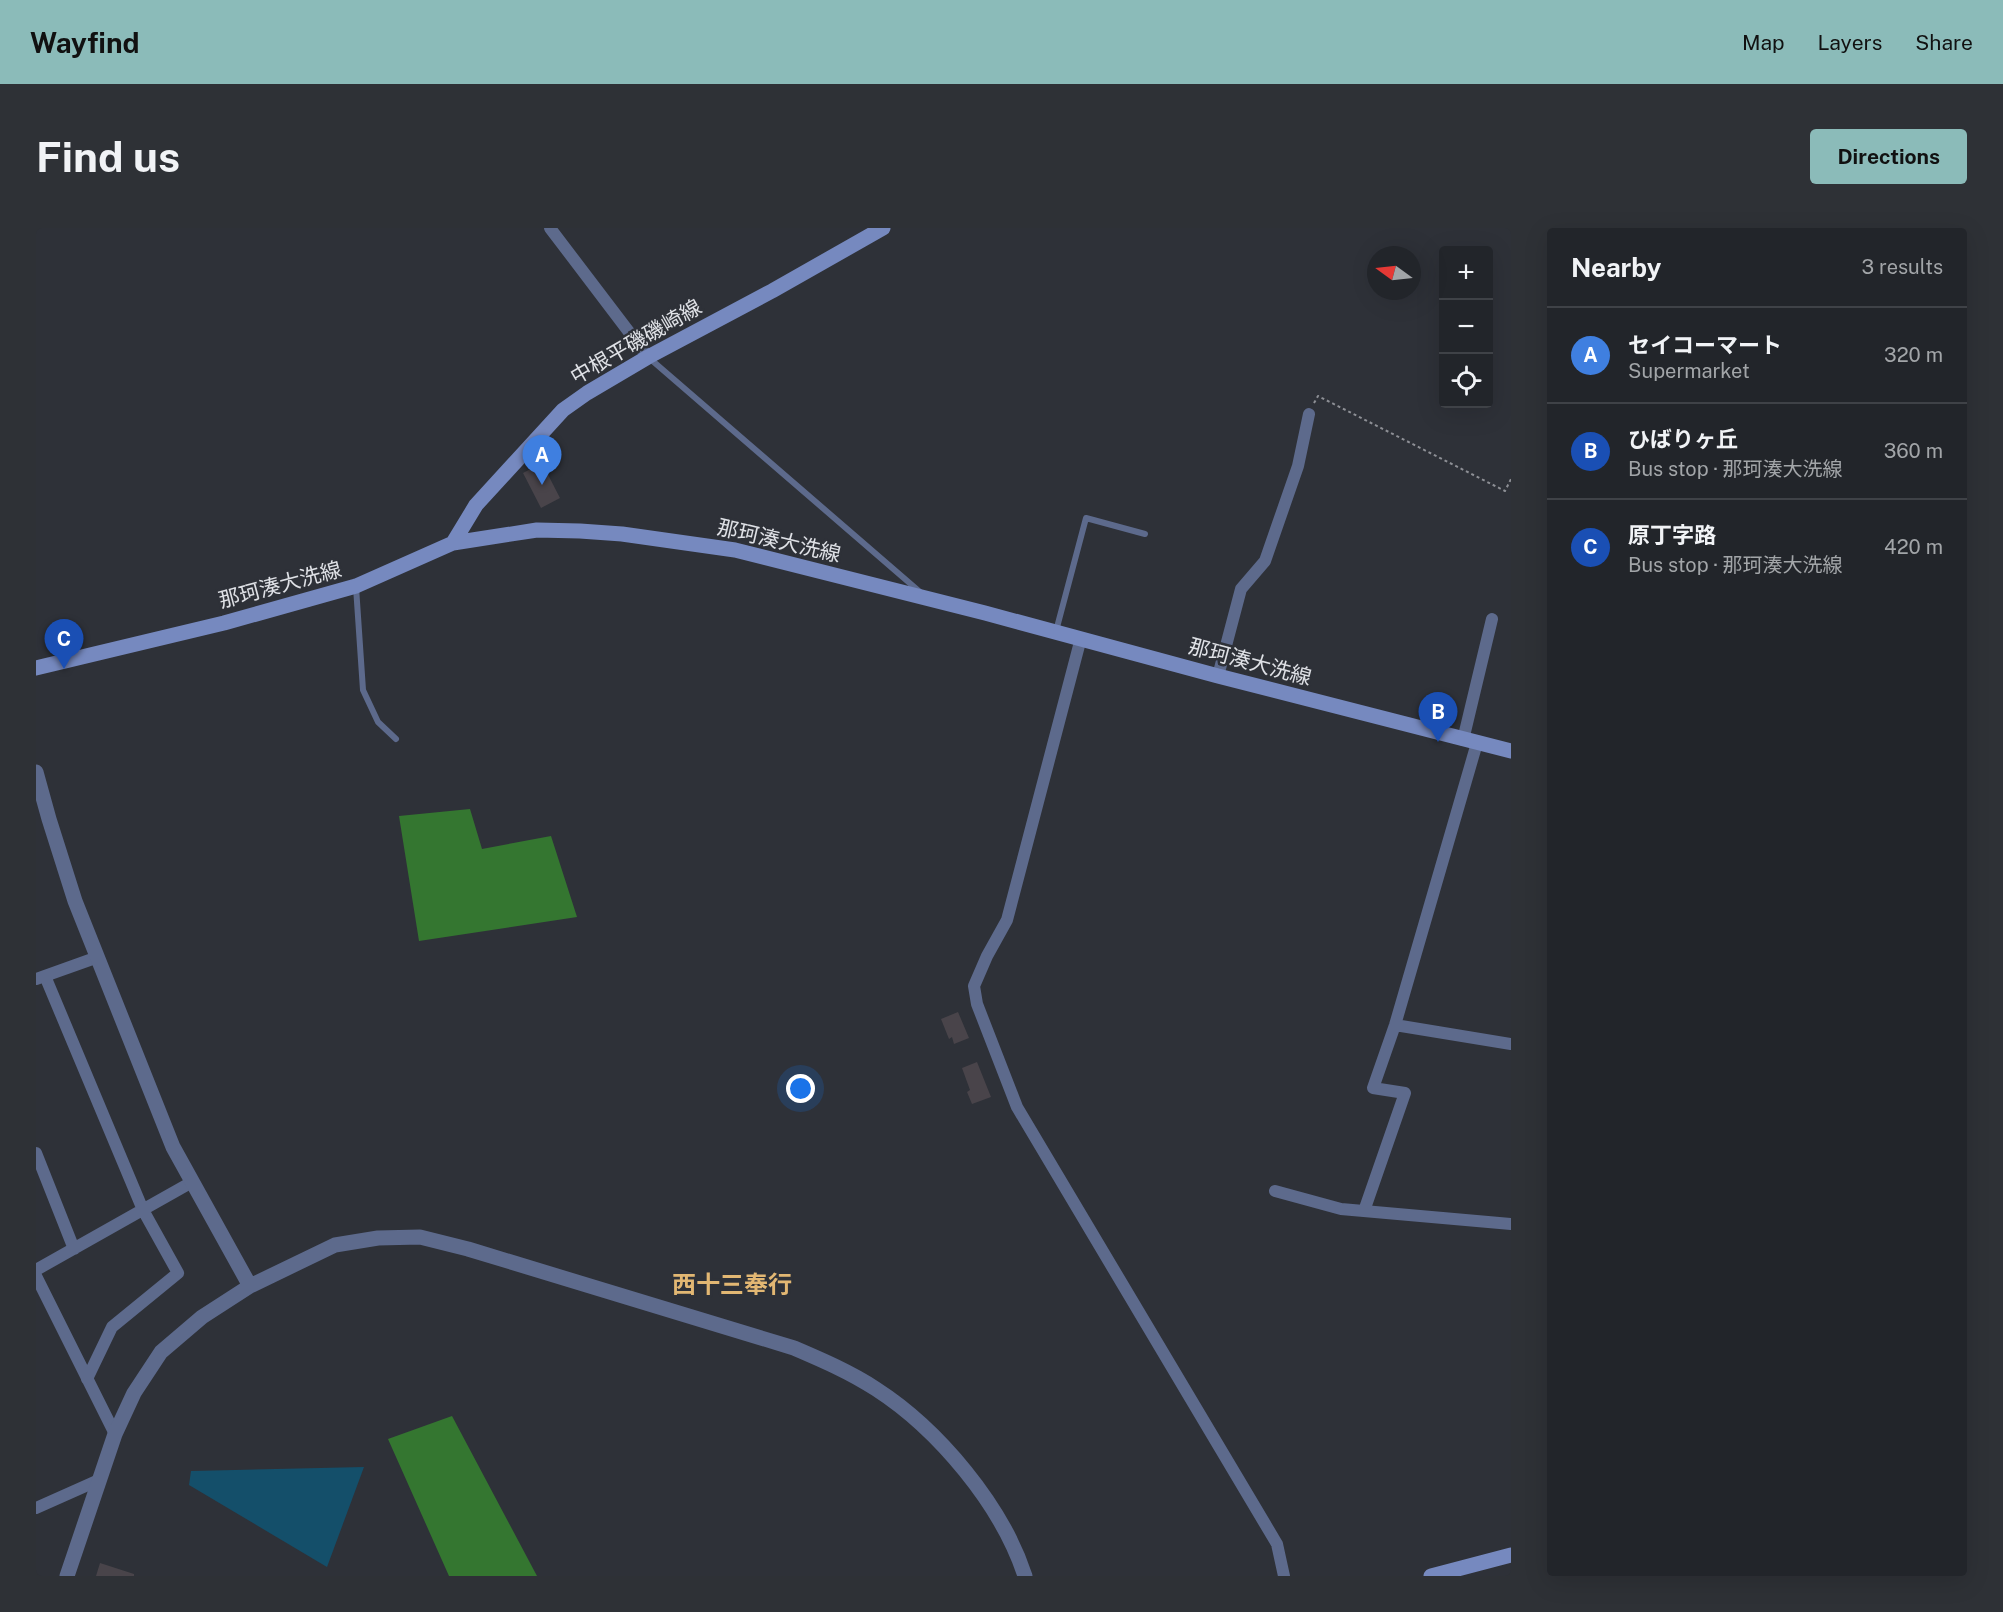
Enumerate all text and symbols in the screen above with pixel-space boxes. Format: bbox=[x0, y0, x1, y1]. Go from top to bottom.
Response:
text: Wayfind bbox=[30, 26, 140, 59]
text: Map bbox=[1742, 30, 1785, 55]
text: Layers bbox=[1818, 30, 1882, 55]
text: Share bbox=[1915, 30, 1973, 55]
button: Directions bbox=[1810, 129, 1967, 184]
text: Find us bbox=[36, 132, 180, 181]
north arrow bbox=[1367, 246, 1421, 300]
map controls bbox=[1439, 246, 1493, 408]
button: + bbox=[1439, 246, 1493, 300]
text: Nearby bbox=[1571, 252, 1661, 283]
text: 3 results bbox=[1862, 255, 1943, 279]
street label: 中根平磯磯崎線 bbox=[566, 294, 706, 389]
button: − bbox=[1439, 300, 1493, 354]
text: セイコーマート bbox=[1628, 332, 1782, 358]
text: A bbox=[1583, 343, 1598, 367]
text: 320 m bbox=[1884, 343, 1943, 367]
button: locate bbox=[1439, 354, 1493, 408]
text: Supermarket bbox=[1628, 359, 1750, 383]
text: ひばりヶ丘 bbox=[1628, 426, 1738, 452]
pin: A bbox=[522, 436, 562, 485]
text: B bbox=[1584, 439, 1597, 463]
text: 360 m bbox=[1884, 439, 1943, 463]
text: Bus stop · 那珂湊大洗線 bbox=[1628, 457, 1843, 481]
street label: 那珂湊大洗線 bbox=[715, 514, 843, 567]
text: 原丁字路 bbox=[1628, 522, 1716, 548]
text: C bbox=[1583, 535, 1598, 559]
text: 420 m bbox=[1884, 535, 1943, 559]
text: Bus stop · 那珂湊大洗線 bbox=[1628, 553, 1843, 577]
street label: 那珂湊大洗線 bbox=[216, 556, 344, 613]
pin: C bbox=[45, 620, 84, 669]
street label: 那珂湊大洗線 bbox=[1186, 633, 1314, 690]
pin: B bbox=[1418, 692, 1458, 742]
your location bbox=[786, 1074, 815, 1103]
district label: 西十三奉行 bbox=[672, 1270, 792, 1298]

